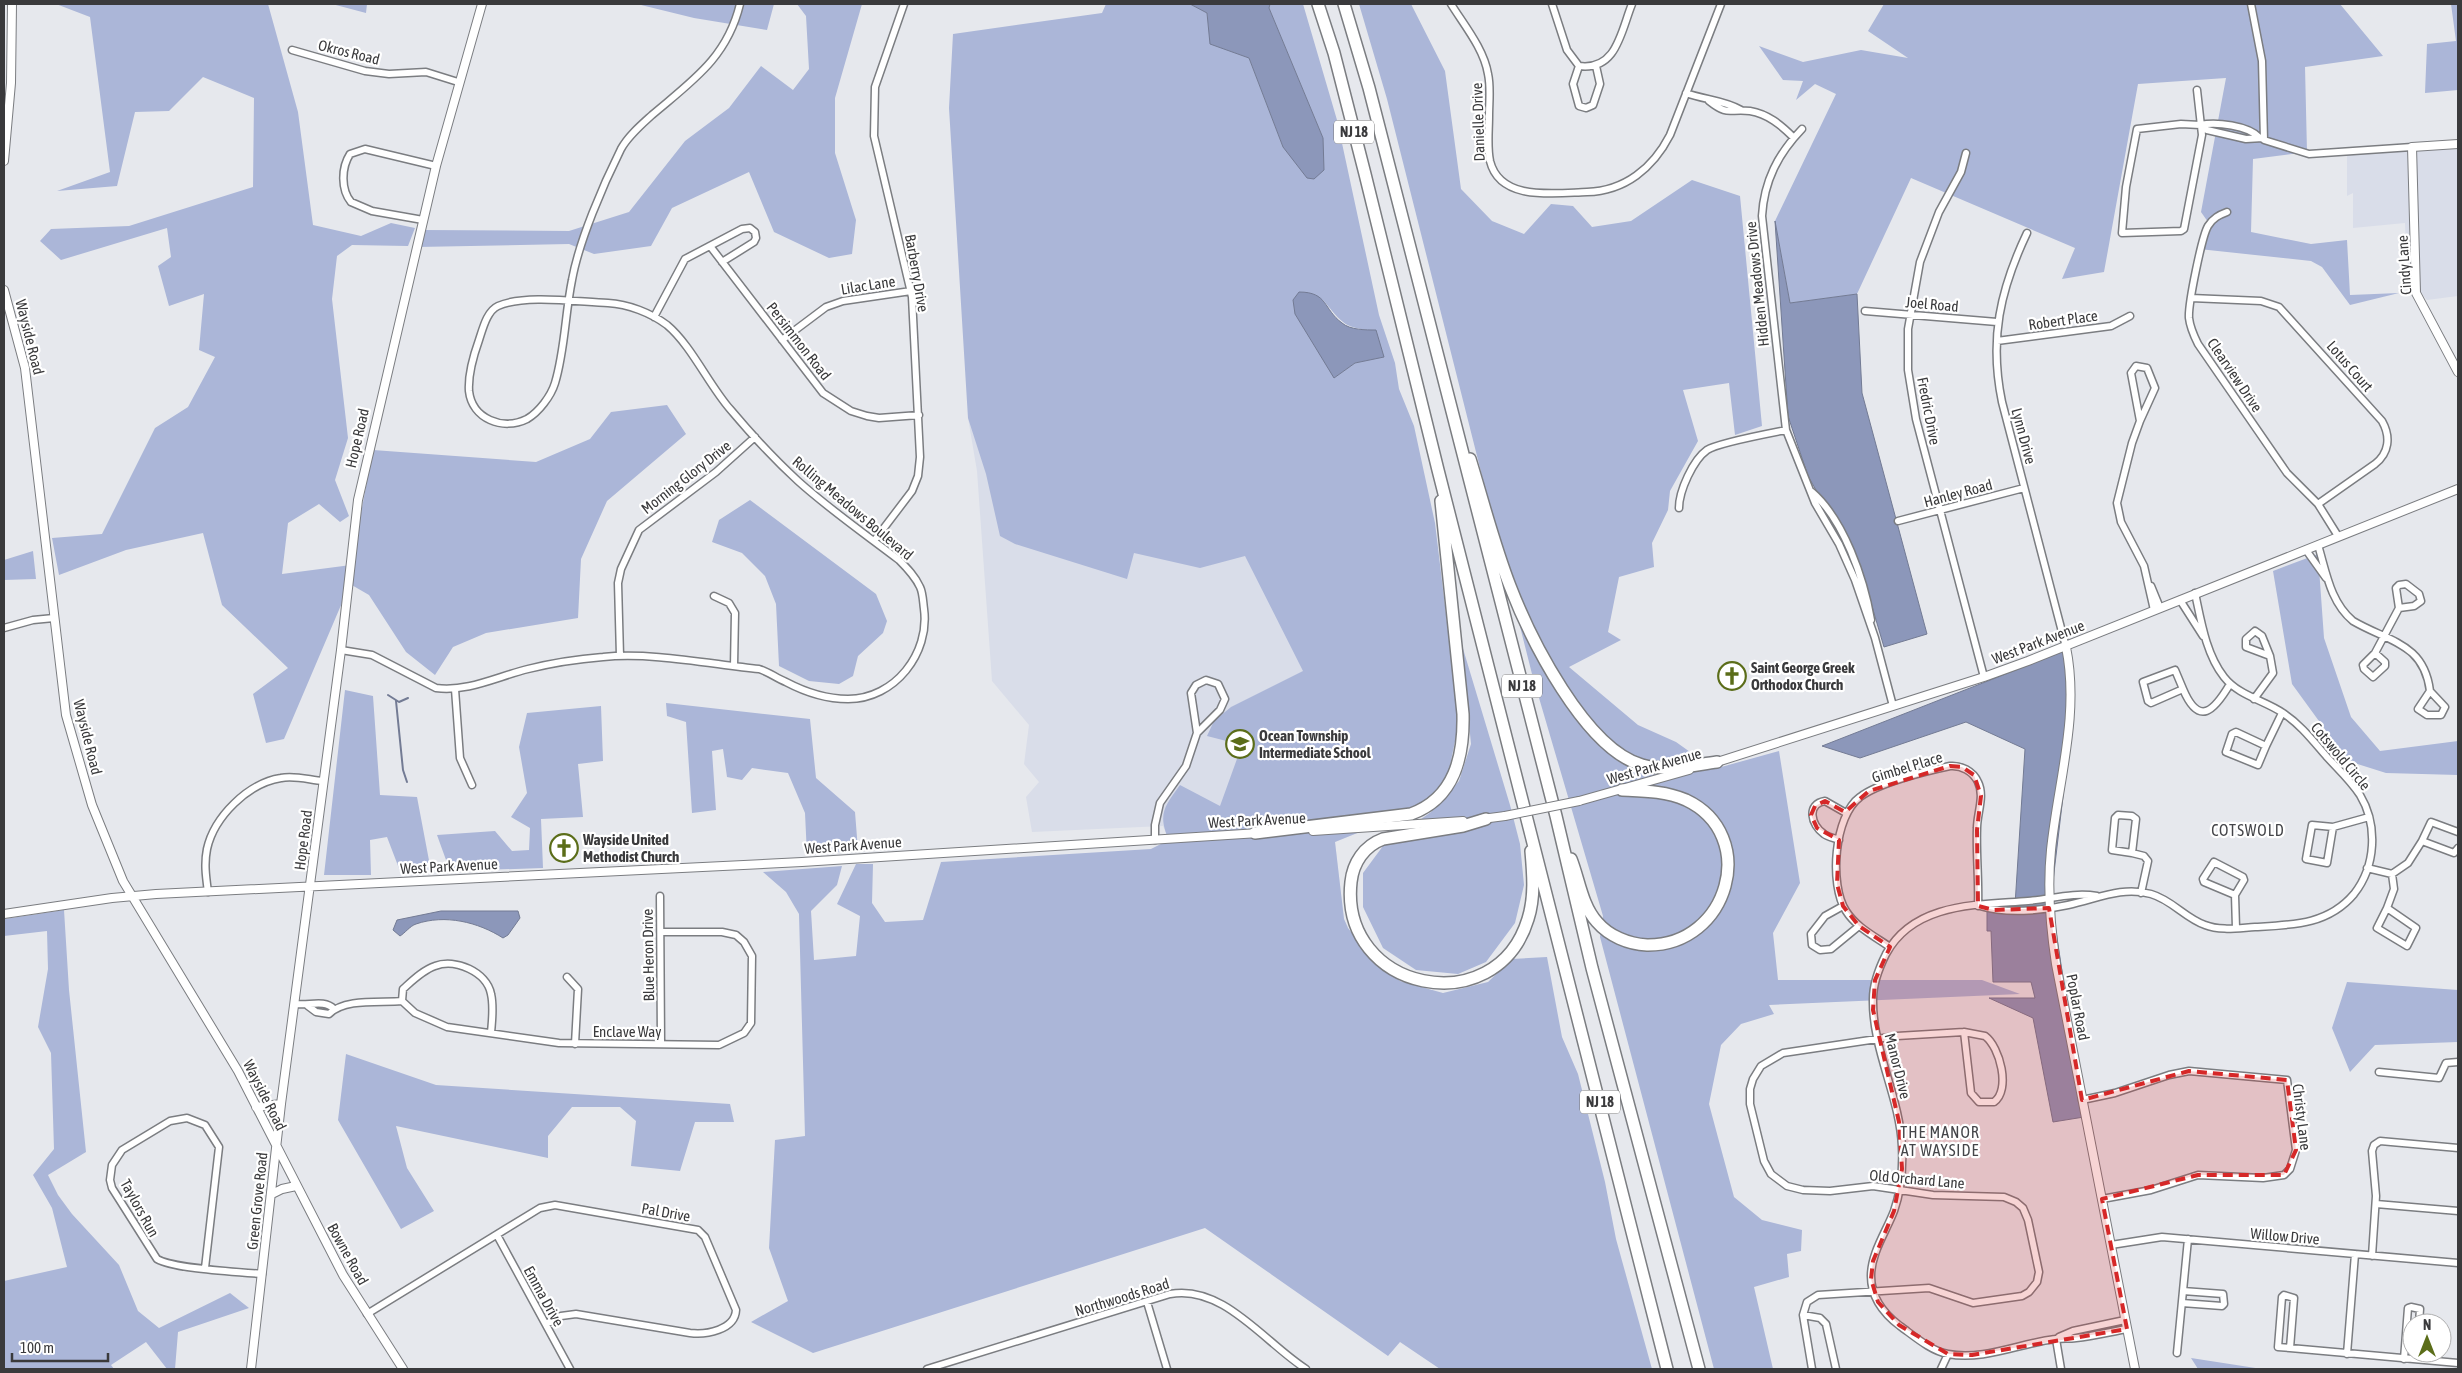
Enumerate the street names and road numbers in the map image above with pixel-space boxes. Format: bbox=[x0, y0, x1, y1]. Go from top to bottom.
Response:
street label: Okros Road bbox=[316, 36, 382, 68]
street label: Danielle Drive bbox=[1468, 82, 1488, 162]
road number: NJ 18 bbox=[1334, 120, 1374, 144]
street label: Hidden Meadows Drive bbox=[1742, 220, 1772, 347]
street label: Barberry Drive bbox=[902, 233, 932, 313]
street label: Cindy Lane bbox=[2393, 234, 2415, 295]
street label: Lilac Lane bbox=[840, 272, 897, 298]
street label: Joel Road bbox=[1905, 293, 1959, 315]
street label: Wayside Road bbox=[12, 298, 48, 376]
street label: Persimmon Road bbox=[763, 299, 835, 383]
street label: Robert Place bbox=[2027, 307, 2099, 333]
street label: Clearview Drive bbox=[2204, 335, 2266, 415]
street label: Lotus Court bbox=[2323, 337, 2377, 395]
street label: Fredric Drive bbox=[1914, 376, 1944, 446]
street label: Lynn Drive bbox=[2008, 406, 2040, 466]
street label: Hope Road bbox=[342, 407, 372, 469]
street label: Morning Glory Drive bbox=[638, 437, 734, 517]
street label: Rolling Meadows Boulevard bbox=[789, 453, 917, 563]
street label: Hanley Road bbox=[1922, 476, 1994, 510]
street label: West Park Avenue bbox=[1989, 617, 2087, 667]
road number: NJ 18 bbox=[1502, 674, 1542, 698]
street label: Wayside Road bbox=[70, 698, 106, 776]
street label: Cotswold Circle bbox=[2308, 719, 2374, 793]
street label: West Park Avenue bbox=[1605, 744, 1703, 788]
street label: Gimbel Place bbox=[1870, 748, 1944, 786]
street label: Hope Road bbox=[291, 809, 315, 871]
street label: West Park Avenue bbox=[1208, 809, 1306, 831]
street label: West Park Avenue bbox=[804, 833, 902, 857]
street label: West Park Avenue bbox=[400, 855, 498, 877]
street label: Blue Heron Drive bbox=[639, 908, 657, 1001]
street label: Poplar Road bbox=[2063, 972, 2093, 1042]
street label: Enclave Way bbox=[593, 1023, 661, 1040]
street label: Manor Drive bbox=[1882, 1031, 1914, 1101]
street label: Wayside Road bbox=[240, 1057, 290, 1133]
street label: Christy Lane bbox=[2290, 1083, 2315, 1151]
road number: NJ 18 bbox=[1580, 1090, 1620, 1114]
street label: Green Grove Road bbox=[243, 1151, 271, 1251]
street label: Old Orchard Lane bbox=[1869, 1166, 1965, 1192]
street label: Taylors Run bbox=[117, 1176, 163, 1240]
street label: Pal Drive bbox=[640, 1199, 692, 1225]
street label: Bowne Road bbox=[324, 1220, 372, 1288]
street label: Willow Drive bbox=[2250, 1225, 2320, 1247]
street label: Emma Drive bbox=[521, 1263, 568, 1329]
street label: Northwoods Road bbox=[1073, 1275, 1171, 1319]

